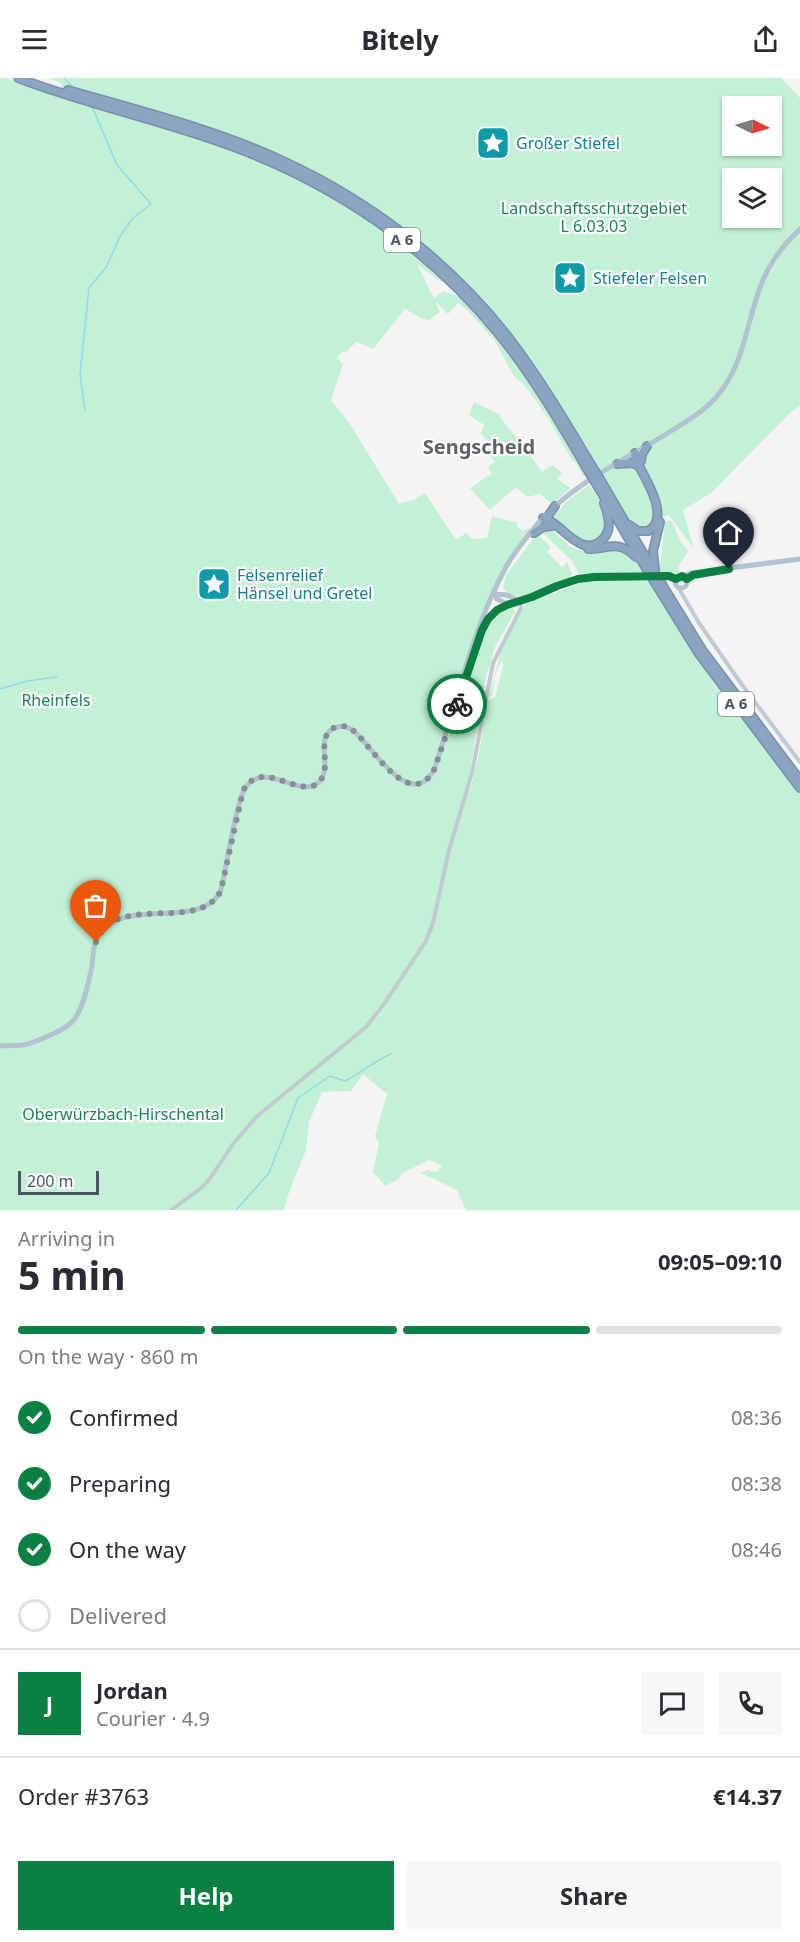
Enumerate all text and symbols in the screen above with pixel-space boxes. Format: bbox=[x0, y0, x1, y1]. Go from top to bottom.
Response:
text: Bitely bbox=[361, 21, 439, 58]
icon: menu bbox=[18, 23, 51, 56]
icon: share bbox=[749, 23, 782, 56]
north arrow bbox=[722, 96, 782, 156]
map controls bbox=[722, 96, 782, 228]
place icon: Großer Stiefel bbox=[475, 125, 511, 161]
place label: Großer Stiefel bbox=[516, 132, 620, 154]
button: layers bbox=[722, 168, 782, 228]
park label: Landschaftsschutzgebiet L 6.03.03 bbox=[501, 197, 687, 237]
road number: A 6 bbox=[384, 228, 420, 252]
place icon: Stiefeler Felsen bbox=[552, 260, 588, 296]
place label: Stiefeler Felsen bbox=[593, 267, 707, 289]
district label: Sengscheid bbox=[423, 433, 535, 460]
pin bbox=[703, 507, 754, 569]
icon: home bbox=[712, 516, 745, 549]
place label: Felsenrelief Hänsel und Gretel bbox=[237, 564, 372, 604]
place icon: Felsenrelief Hänsel und Gretel bbox=[196, 566, 232, 602]
courier bbox=[427, 674, 487, 734]
icon: bike bbox=[441, 688, 474, 721]
park label: Rheinfels bbox=[21, 689, 91, 711]
road number: A 6 bbox=[718, 692, 754, 716]
pin bbox=[70, 880, 121, 942]
icon: bag bbox=[79, 889, 112, 922]
park label: Oberwürzbach-Hirschental bbox=[22, 1103, 224, 1125]
scale bar bbox=[18, 1168, 99, 1196]
text: 200 m bbox=[27, 1170, 74, 1192]
text: Arriving in bbox=[18, 1225, 115, 1252]
text: 09:05–09:10 bbox=[658, 1246, 782, 1276]
text: 5 min bbox=[18, 1248, 125, 1301]
text: On the way · 860 m bbox=[18, 1343, 198, 1370]
icon: check bbox=[18, 1401, 51, 1434]
text: Confirmed bbox=[69, 1402, 179, 1432]
text: 08:36 bbox=[731, 1404, 782, 1431]
icon: check bbox=[18, 1467, 51, 1500]
text: Preparing bbox=[69, 1468, 171, 1498]
text: 08:38 bbox=[731, 1470, 782, 1497]
icon: check bbox=[18, 1533, 51, 1566]
text: On the way bbox=[69, 1534, 186, 1564]
text: 08:46 bbox=[731, 1536, 782, 1563]
text: Delivered bbox=[69, 1600, 167, 1630]
button: chat bbox=[641, 1672, 704, 1735]
button: phone bbox=[719, 1672, 782, 1735]
text: Jordan bbox=[96, 1675, 168, 1705]
text: J bbox=[46, 1688, 53, 1718]
text: Courier · 4.9 bbox=[96, 1705, 210, 1732]
text: Order #3763 bbox=[18, 1781, 149, 1811]
text: €14.37 bbox=[713, 1781, 782, 1811]
button: Help bbox=[18, 1861, 394, 1930]
button: Share bbox=[406, 1861, 782, 1930]

